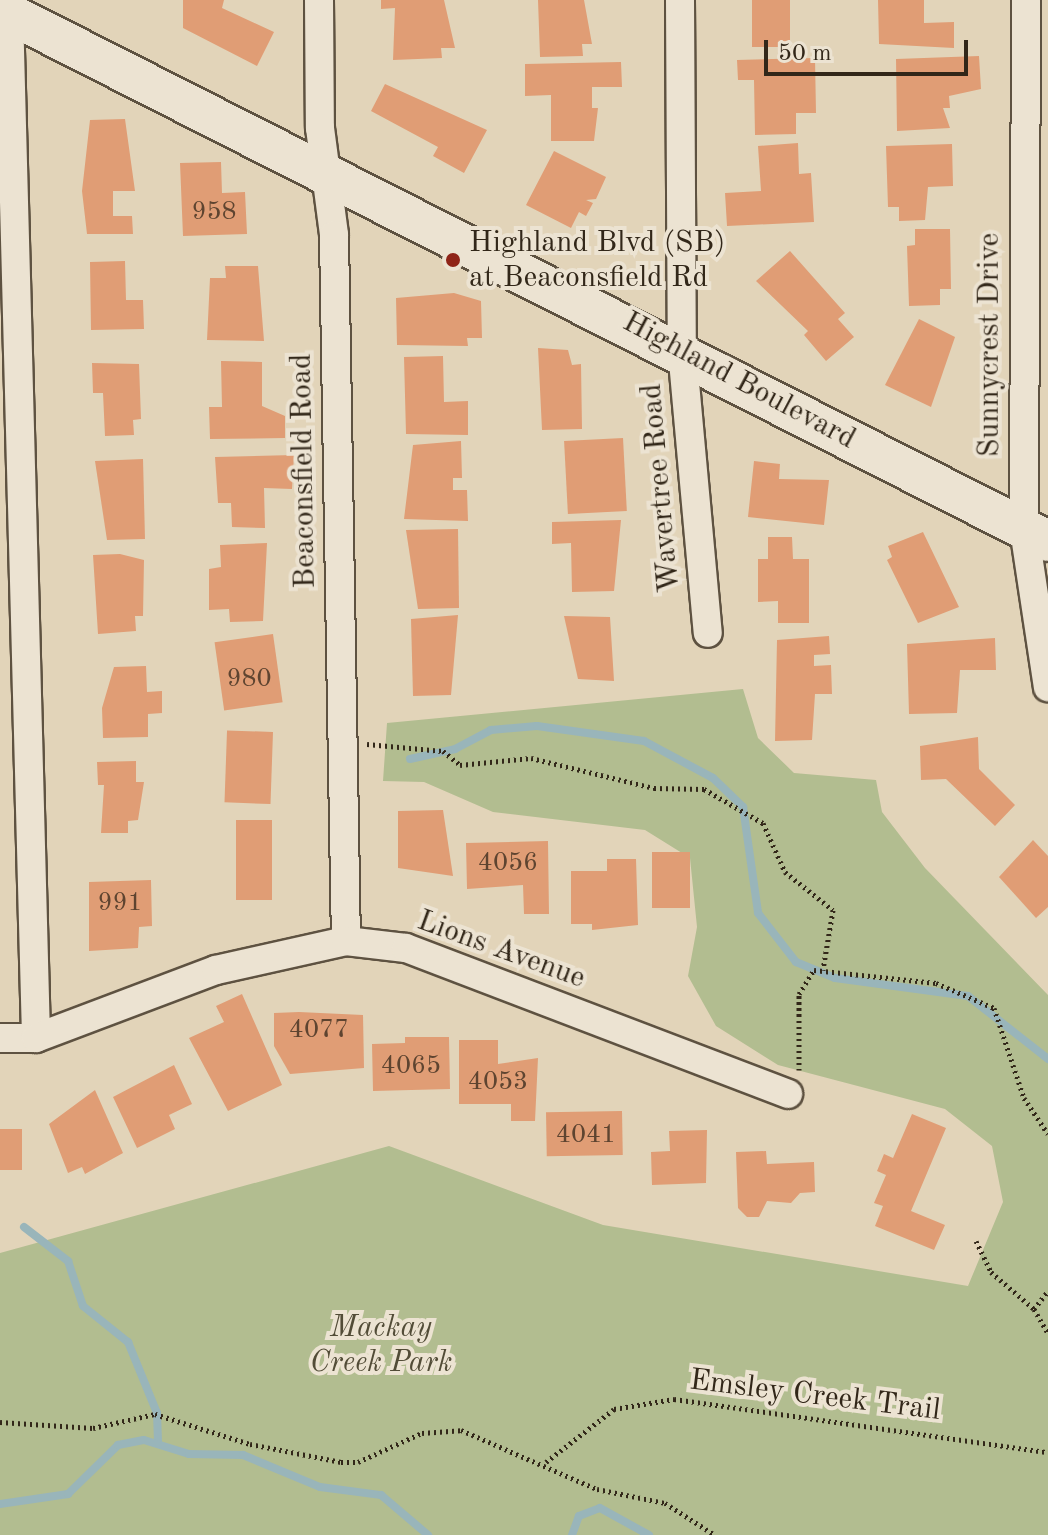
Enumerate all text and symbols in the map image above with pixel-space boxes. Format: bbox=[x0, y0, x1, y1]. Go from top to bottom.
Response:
scale bar bbox=[768, 24, 972, 74]
text: 50 m bbox=[778, 42, 832, 66]
house number: 958 bbox=[191, 197, 237, 229]
place label: Highland Blvd (SB) at Beaconsfield Rd bbox=[469, 225, 725, 296]
street label: Sunnycrest Drive bbox=[972, 233, 1008, 457]
marker: Highland Blvd (SB) at Beaconsfield Rd bbox=[444, 251, 462, 269]
street label: Highland Boulevard bbox=[616, 304, 862, 458]
street label: Beaconsfield Road bbox=[284, 353, 324, 589]
street label: Wavertree Road bbox=[634, 382, 688, 594]
house number: 980 bbox=[226, 664, 272, 696]
house number: 4056 bbox=[478, 848, 538, 880]
house number: 991 bbox=[97, 888, 143, 920]
street label: Lions Avenue bbox=[412, 903, 590, 997]
house number: 4077 bbox=[289, 1015, 349, 1047]
house number: 4065 bbox=[381, 1051, 441, 1083]
house number: 4053 bbox=[468, 1067, 528, 1099]
house number: 4041 bbox=[556, 1120, 616, 1152]
park label: Mackay Creek Park bbox=[310, 1310, 452, 1380]
street label: Emsley Creek Trail bbox=[688, 1363, 942, 1429]

